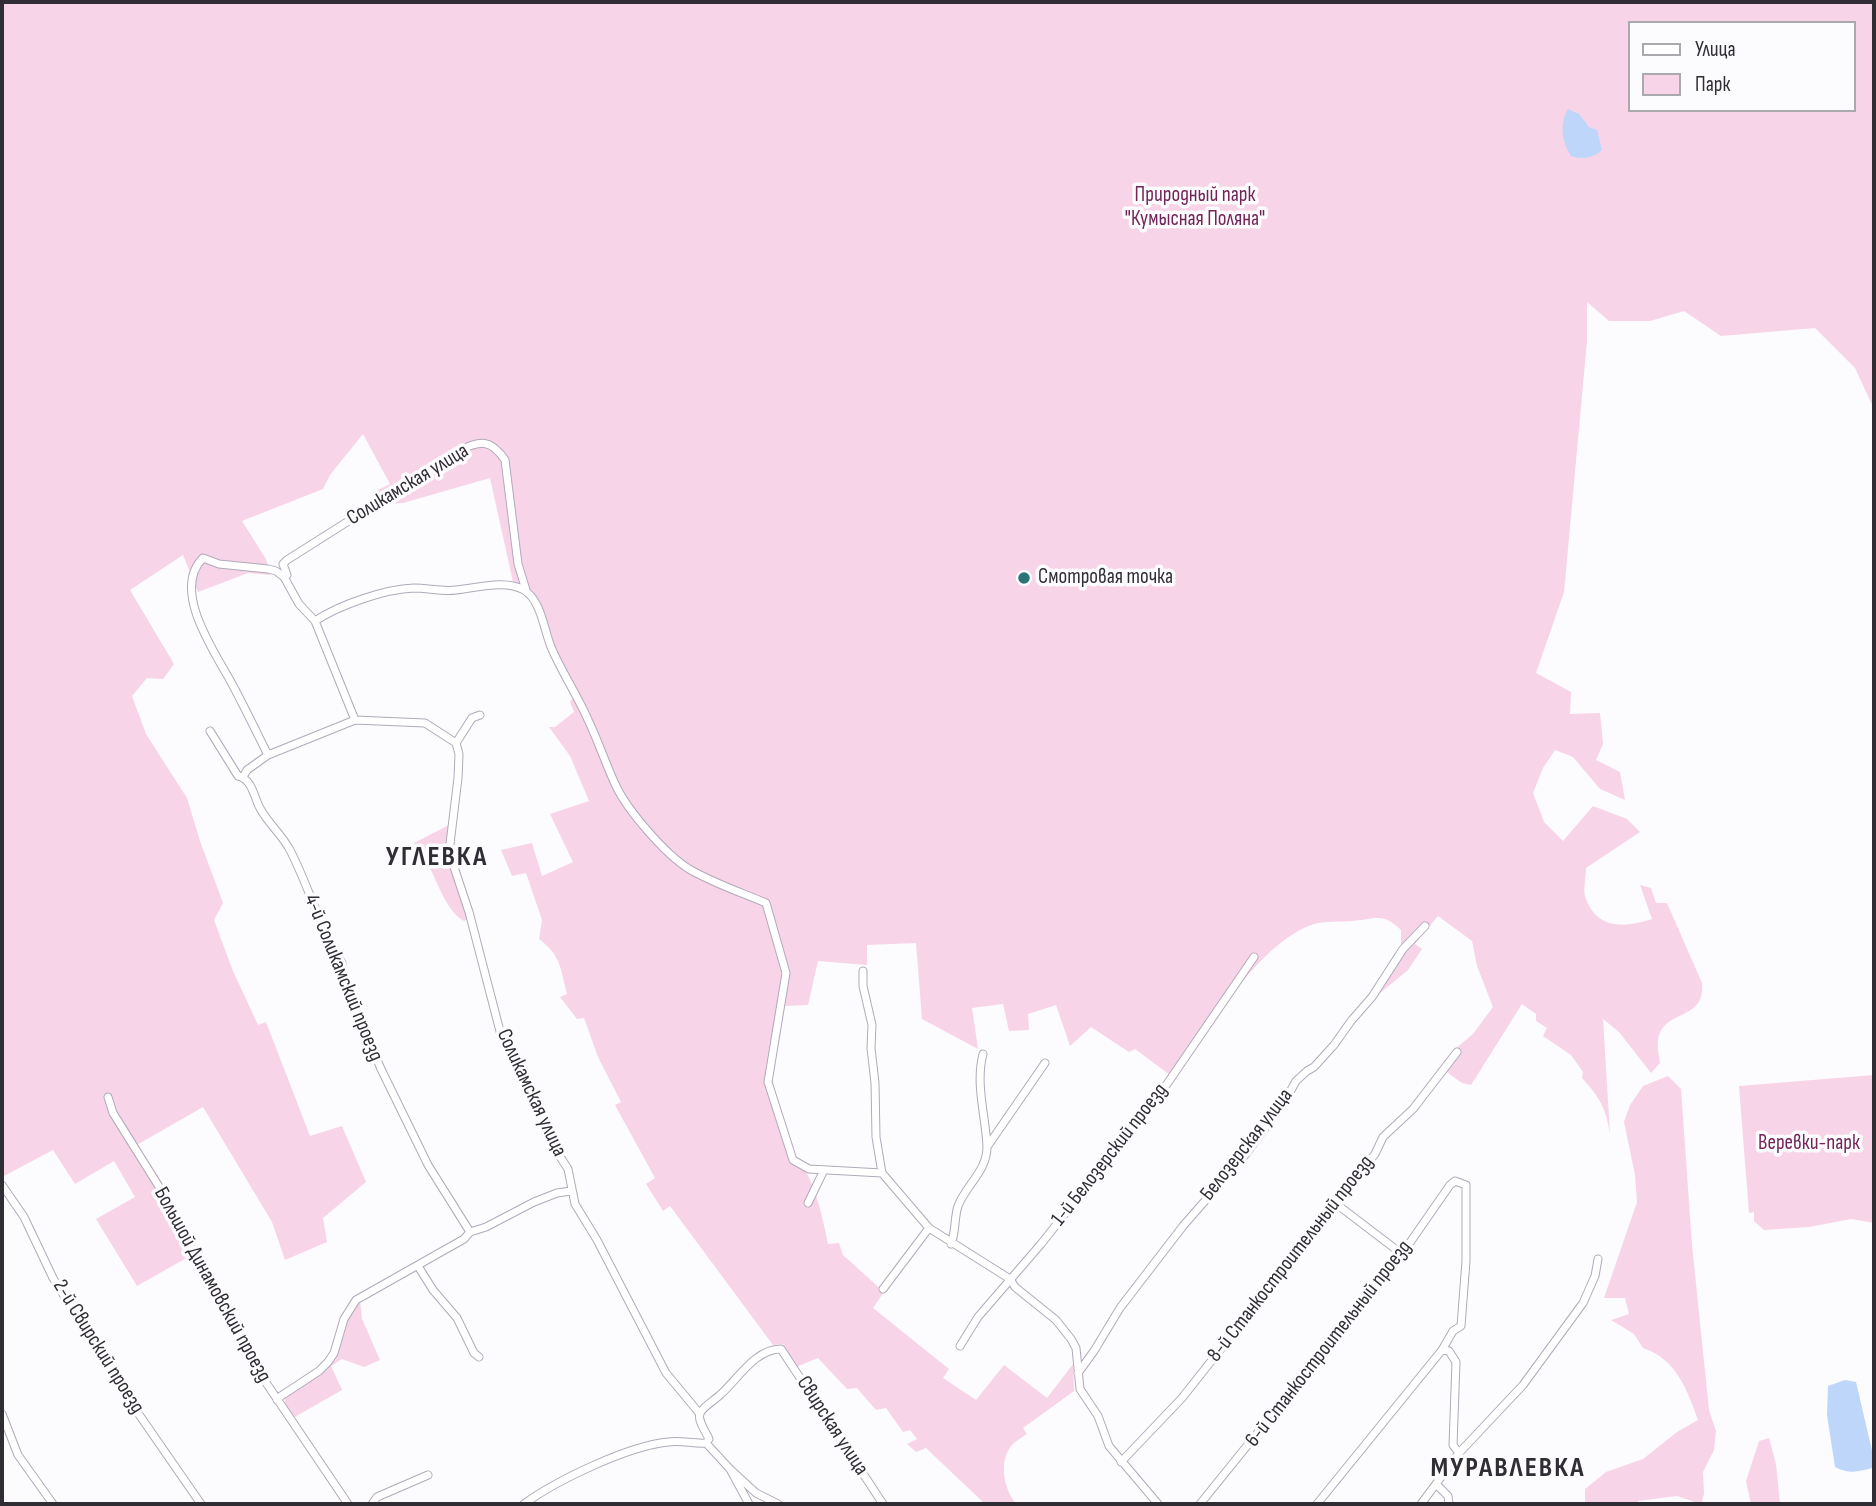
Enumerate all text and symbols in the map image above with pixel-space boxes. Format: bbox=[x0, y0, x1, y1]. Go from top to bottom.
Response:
legend bbox=[1628, 21, 1855, 112]
text: Улица bbox=[1695, 37, 1736, 62]
text: Парк bbox=[1695, 72, 1730, 97]
park label: Природный парк "Кумысная Поляна" bbox=[1125, 183, 1265, 233]
street label: Соликамская улица bbox=[342, 439, 474, 531]
place label: Смотровая точка bbox=[1038, 565, 1173, 591]
marker: Смотровая точка bbox=[1016, 570, 1032, 586]
district label: УГЛЕВКА bbox=[387, 841, 487, 875]
street label: 4-й Соликамский проезд bbox=[298, 891, 388, 1065]
street label: Соликамская улица bbox=[490, 1025, 572, 1161]
street label: 1-й Белозерский проезд bbox=[1047, 1079, 1173, 1231]
street label: Белозерская улица bbox=[1195, 1084, 1299, 1206]
park label: Веревки-парк bbox=[1758, 1131, 1860, 1157]
street label: 8-й Станкостроительный проезд bbox=[1203, 1151, 1379, 1367]
street label: Большой Динамовский проезд bbox=[148, 1183, 276, 1387]
street label: 6-й Станкостроительный проезд bbox=[1241, 1236, 1417, 1452]
street label: 2-й Свирский проезд bbox=[47, 1275, 149, 1419]
street label: Свирская улица bbox=[791, 1372, 873, 1480]
district label: МУРАВЛЕВКА bbox=[1432, 1452, 1584, 1486]

